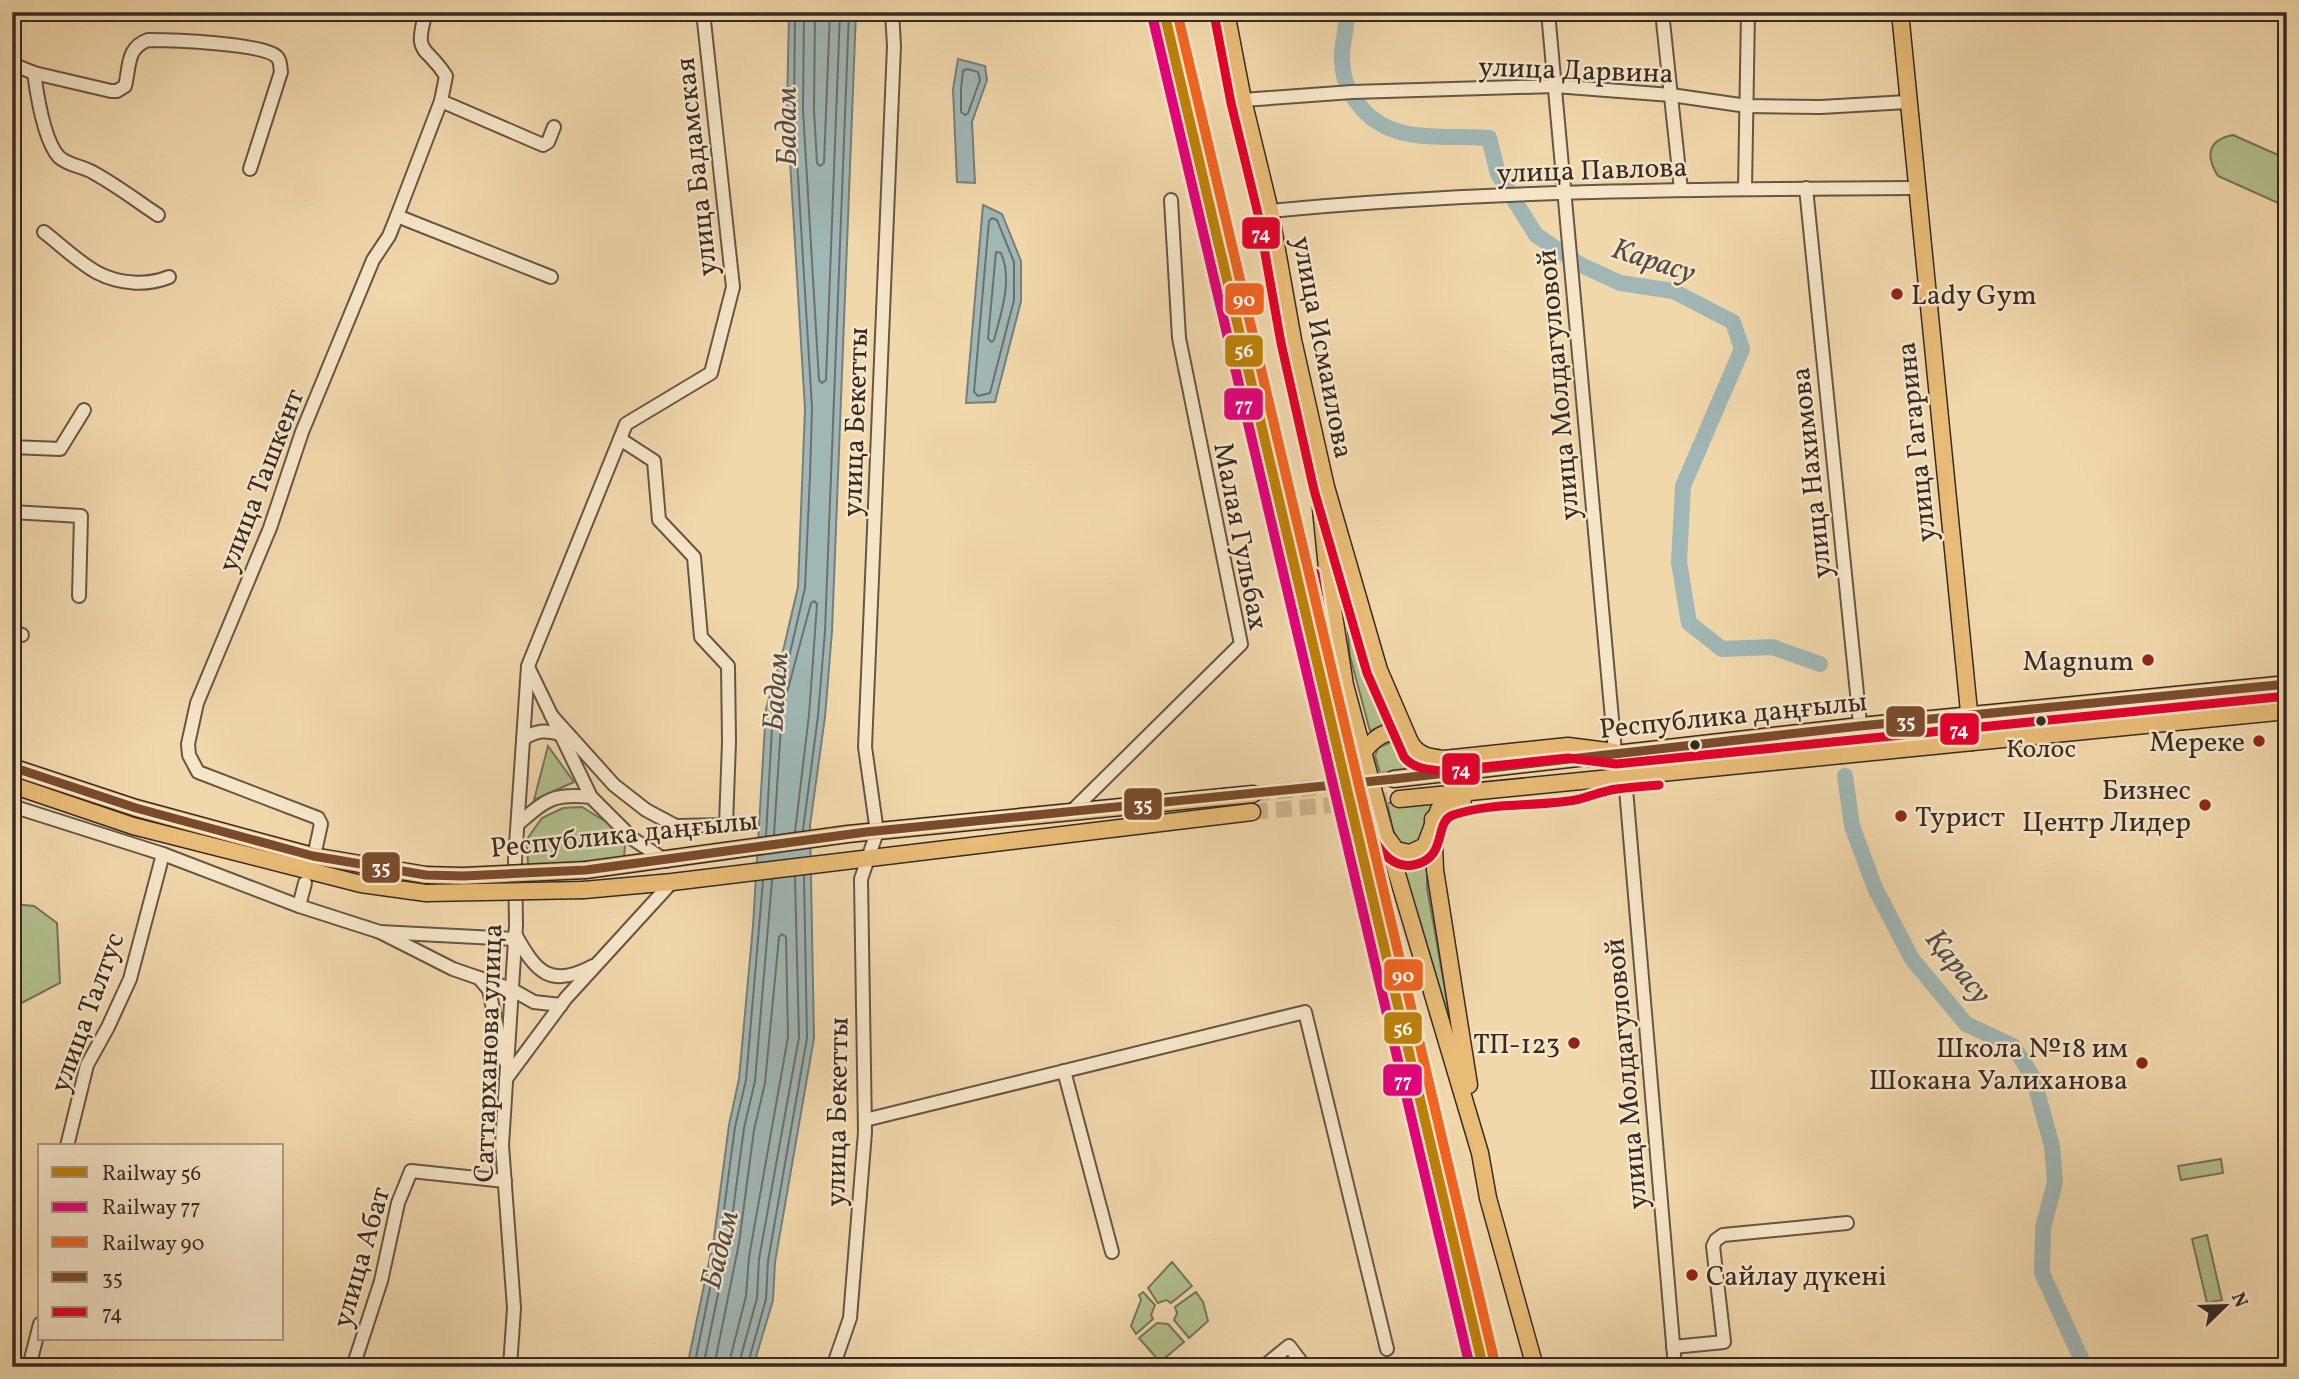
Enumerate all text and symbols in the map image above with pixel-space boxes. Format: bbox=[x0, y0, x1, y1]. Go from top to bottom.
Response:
street label: улица Дарвина bbox=[1478, 49, 1674, 94]
street label: улица Бадамская bbox=[667, 55, 728, 278]
water label: Бадам bbox=[767, 86, 809, 166]
street label: улица Павлова bbox=[1496, 149, 1688, 194]
line badge: 74 bbox=[1241, 216, 1281, 250]
text: 74 bbox=[1251, 222, 1271, 248]
water label: Карасу bbox=[1606, 229, 1701, 295]
street label: улица Исмаилова bbox=[1281, 233, 1362, 462]
street label: улица Молдагуловой bbox=[1528, 248, 1591, 522]
place label: Lady Gym bbox=[1911, 277, 2037, 316]
line badge: 90 bbox=[1224, 282, 1265, 316]
marker: Lady Gym bbox=[1889, 286, 1905, 302]
text: 90 bbox=[1233, 288, 1255, 314]
street label: улица Бекетты bbox=[834, 327, 879, 518]
line badge: 56 bbox=[1224, 334, 1264, 368]
text: 56 bbox=[1234, 339, 1254, 365]
street label: улица Гагарина bbox=[1888, 340, 1947, 544]
street label: улица Нахимова bbox=[1782, 365, 1843, 580]
street label: улица Ташкент bbox=[209, 384, 315, 578]
line badge: 77 bbox=[1223, 387, 1264, 421]
text: 77 bbox=[1235, 393, 1253, 419]
street label: Малая Гульбах bbox=[1202, 439, 1277, 634]
place label: Magnum bbox=[2022, 643, 2134, 682]
water label: Бадам bbox=[753, 650, 801, 732]
marker: Magnum bbox=[2140, 652, 2156, 668]
street label: Республика даңғылы bbox=[1597, 683, 1869, 750]
line badge: 35 bbox=[1885, 705, 1926, 738]
text: 35 bbox=[1897, 710, 1915, 736]
line badge: 74 bbox=[1939, 712, 1980, 746]
marker: Колос bbox=[2034, 714, 2048, 728]
text: 74 bbox=[1949, 718, 1969, 744]
place label: Мереке bbox=[2149, 724, 2245, 763]
place label: Колос bbox=[2006, 732, 2076, 768]
marker: Мереке bbox=[2251, 733, 2267, 749]
unlabelled marker bbox=[1688, 738, 1702, 752]
line badge: 74 bbox=[1441, 752, 1481, 786]
text: 74 bbox=[1451, 758, 1471, 784]
place label: Бизнес Центр Лидер bbox=[2022, 772, 2191, 843]
line badge: 35 bbox=[1123, 787, 1163, 821]
text: 35 bbox=[1134, 793, 1152, 819]
marker: Бизнес Центр Лидер bbox=[2197, 797, 2213, 813]
place label: Турист bbox=[1915, 799, 2005, 838]
street label: Республика даңғылы bbox=[488, 802, 760, 869]
marker: Турист bbox=[1893, 808, 1909, 824]
line badge: 35 bbox=[361, 851, 401, 884]
text: 35 bbox=[372, 856, 390, 882]
water label: Қарасу bbox=[1914, 921, 2001, 1014]
street label: Саттарханова улица bbox=[465, 923, 514, 1183]
street label: улица Талтус bbox=[41, 927, 135, 1098]
street label: улица Молдагуловой bbox=[1596, 937, 1659, 1211]
line badge: 90 bbox=[1383, 958, 1424, 992]
text: 90 bbox=[1392, 964, 1414, 990]
line badge: 56 bbox=[1383, 1011, 1423, 1045]
street label: улица Бекетты bbox=[817, 1017, 860, 1207]
text: 56 bbox=[1393, 1017, 1413, 1043]
place label: ТП-123 bbox=[1473, 1026, 1560, 1065]
place label: Школа №18 им Шокана Уалиханова bbox=[1869, 1030, 2128, 1101]
marker: ТП-123 bbox=[1566, 1035, 1582, 1051]
marker: Школа №18 им Шокана Уалиханова bbox=[2134, 1055, 2150, 1071]
line badge: 77 bbox=[1382, 1063, 1423, 1097]
text: 77 bbox=[1394, 1069, 1412, 1095]
legend bbox=[38, 1144, 284, 1340]
text: Railway 56 bbox=[102, 1160, 201, 1189]
street label: улица Абат bbox=[324, 1183, 401, 1333]
text: Railway 77 bbox=[102, 1194, 201, 1223]
water label: Бадам bbox=[691, 1206, 751, 1293]
text: Railway 90 bbox=[102, 1230, 204, 1259]
place label: Сайлау дүкені bbox=[1706, 1258, 1887, 1297]
text: 35 bbox=[102, 1264, 123, 1293]
marker: Сайлау дүкені bbox=[1684, 1267, 1700, 1283]
north arrow bbox=[2190, 1270, 2260, 1340]
text: N bbox=[2224, 1289, 2254, 1312]
text: 74 bbox=[102, 1300, 123, 1329]

